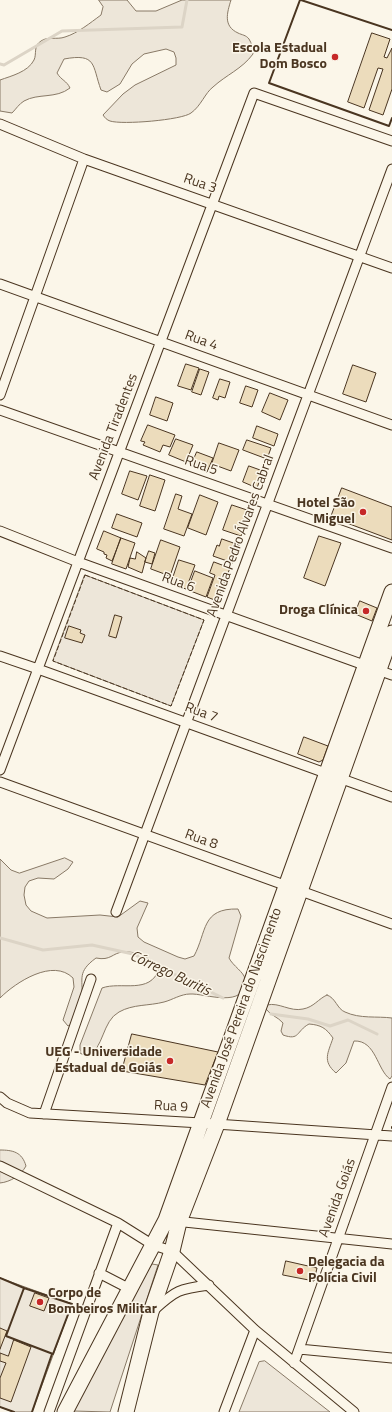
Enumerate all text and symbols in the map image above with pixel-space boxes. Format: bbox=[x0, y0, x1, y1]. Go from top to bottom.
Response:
place label: Escola Estadual Dom Bosco bbox=[232, 41, 327, 74]
marker: Escola Estadual Dom Bosco bbox=[330, 52, 340, 62]
street label: Rua 3 bbox=[181, 171, 219, 197]
street label: Rua 4 bbox=[182, 327, 220, 355]
street label: Avenida Tiradentes bbox=[86, 371, 142, 483]
street label: Rua 5 bbox=[182, 453, 220, 479]
street label: Avenida Pedro Álvares Cabral bbox=[204, 453, 278, 619]
place label: Hotel São Miguel bbox=[297, 496, 355, 528]
marker: Hotel São Miguel bbox=[358, 507, 368, 517]
street label: Rua 6 bbox=[159, 569, 197, 597]
place label: Droga Clínica bbox=[279, 603, 358, 619]
marker: Droga Clínica bbox=[361, 606, 371, 616]
street label: Rua 7 bbox=[182, 699, 220, 727]
street label: Rua 8 bbox=[182, 826, 220, 854]
street label: Avenida José Pereira do Nascimento bbox=[198, 906, 286, 1110]
water label: Córrego Buritis bbox=[127, 947, 213, 1001]
place label: UEG - Universidade Estadual de Goiás bbox=[45, 1045, 162, 1078]
marker: UEG - Universidade Estadual de Goiás bbox=[165, 1056, 175, 1066]
street label: Rua 9 bbox=[154, 1098, 188, 1116]
street label: Avenida Goiás bbox=[316, 1156, 360, 1240]
place label: Delegacia da Polícia Civil bbox=[308, 1255, 385, 1288]
marker: Delegacia da Polícia Civil bbox=[295, 1266, 305, 1276]
place label: Corpo de Bombeiros Militar bbox=[48, 1286, 157, 1318]
marker: Corpo de Bombeiros Militar bbox=[35, 1297, 45, 1307]

